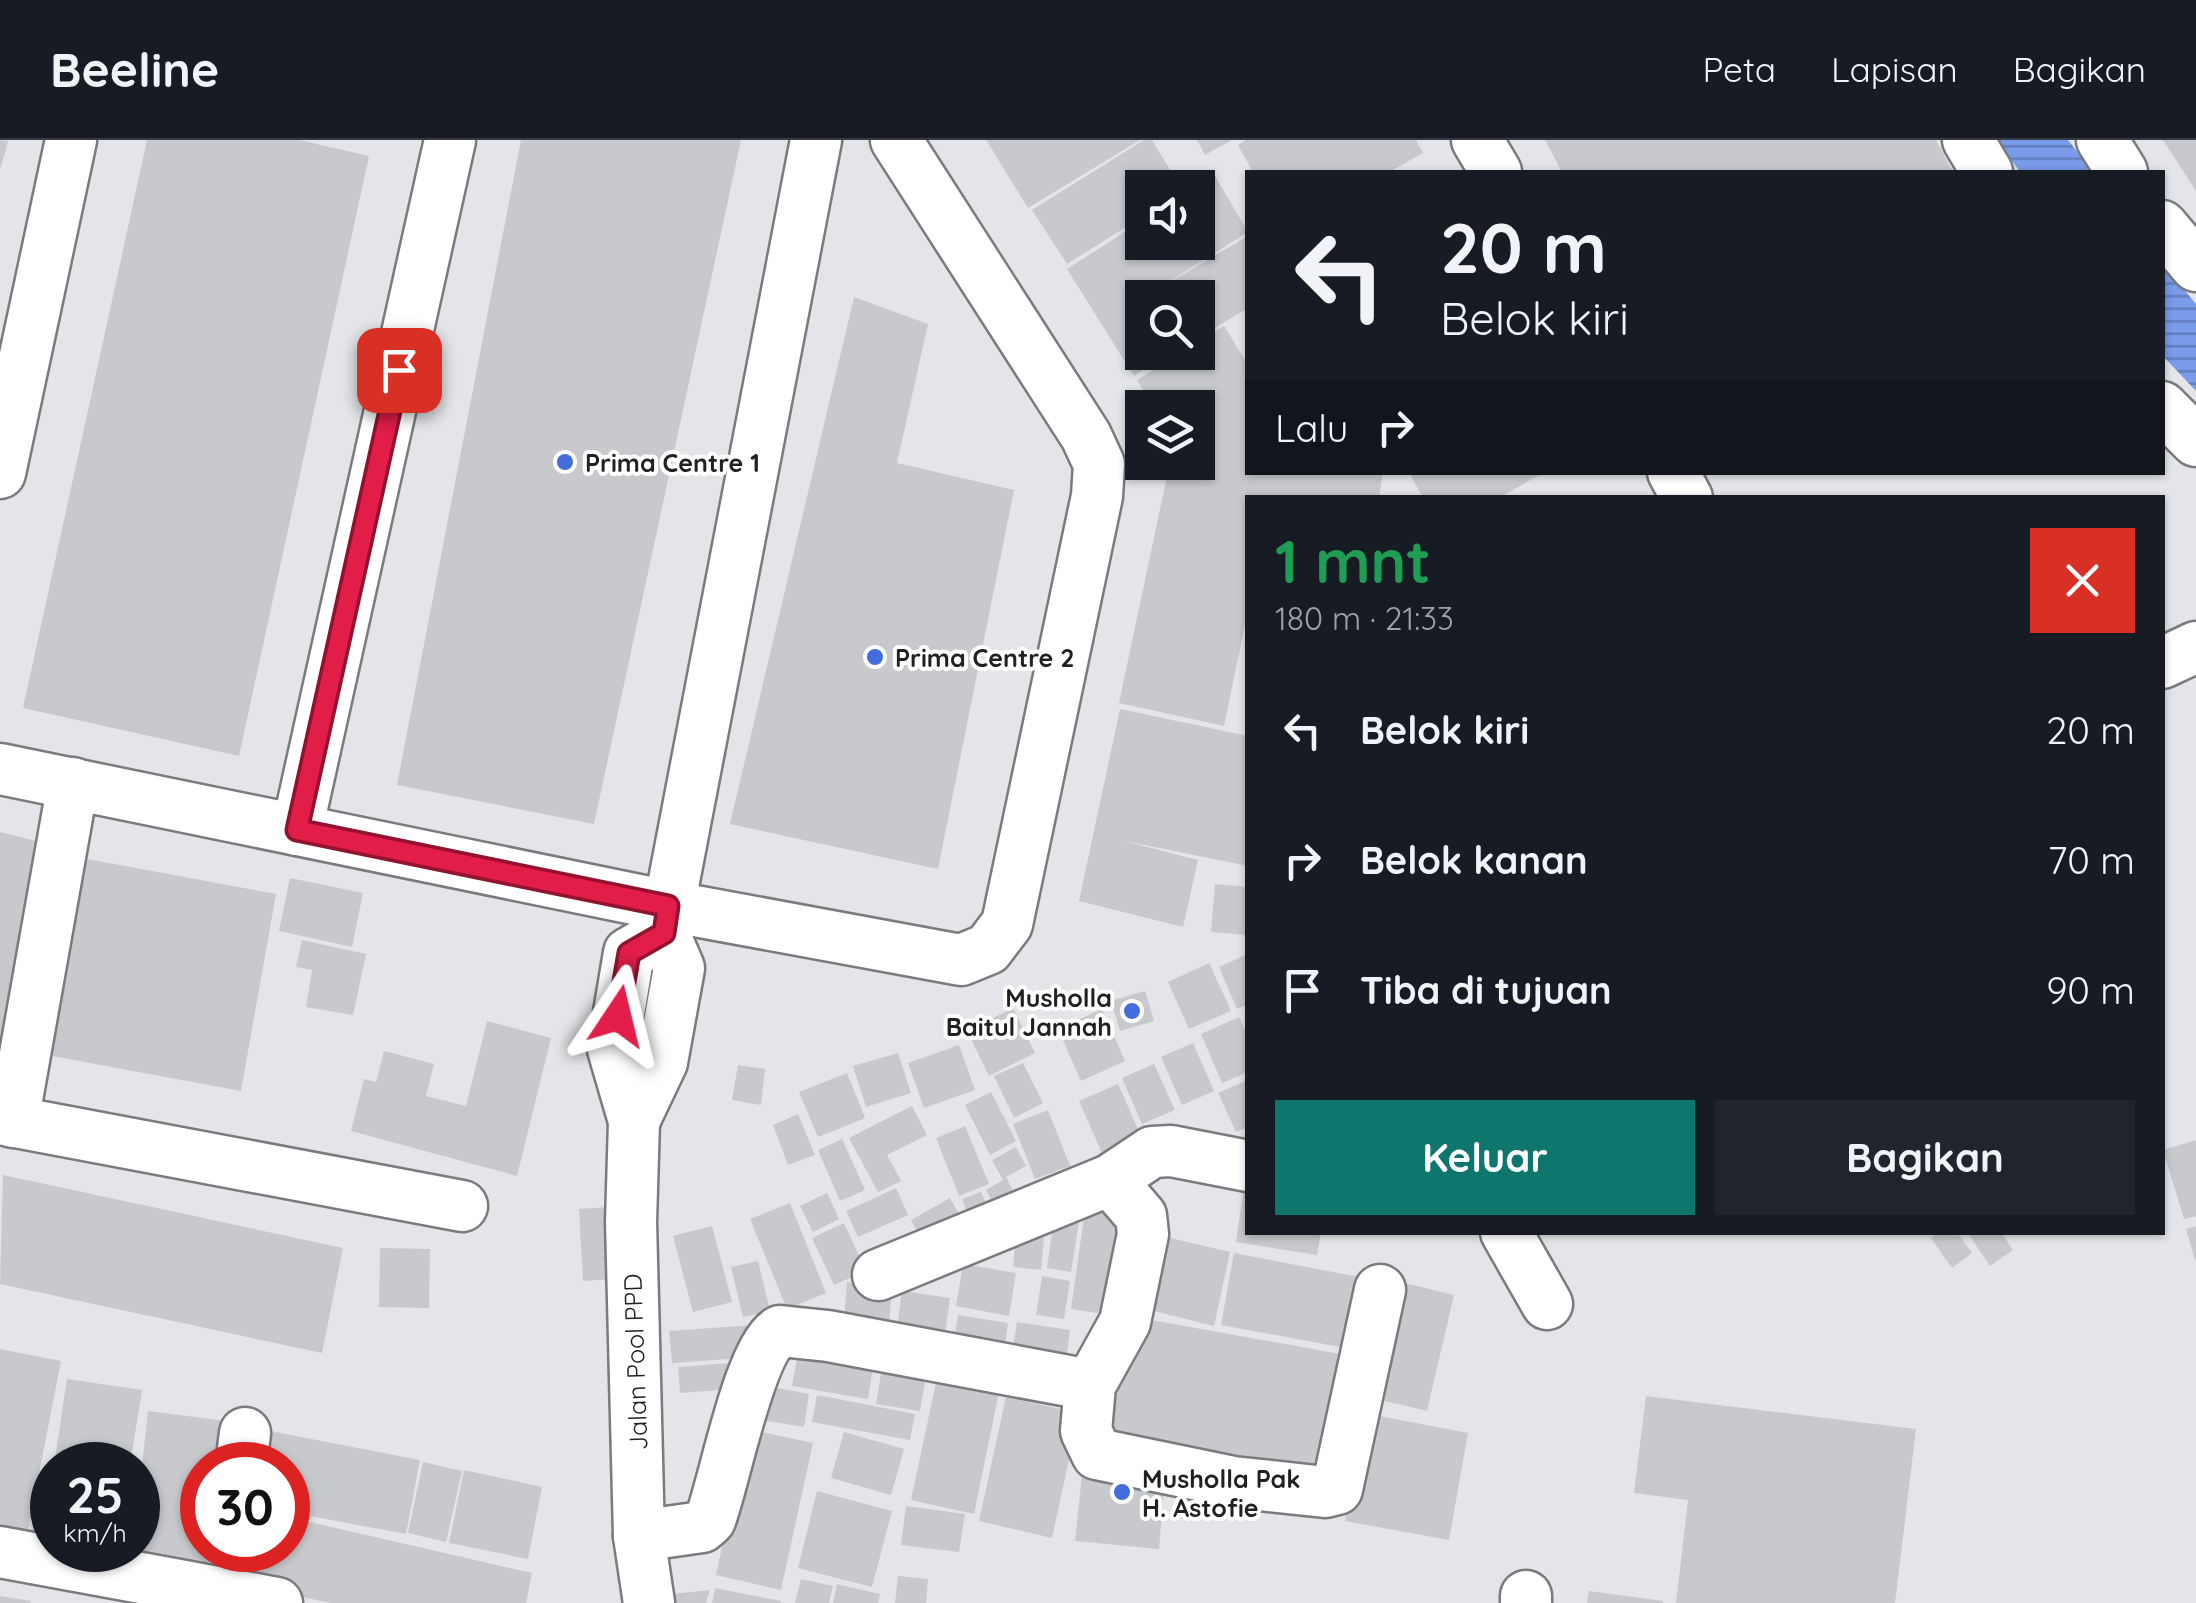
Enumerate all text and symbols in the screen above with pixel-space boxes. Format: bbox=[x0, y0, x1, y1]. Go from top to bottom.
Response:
text: Beeline bbox=[50, 39, 219, 99]
text: Peta bbox=[1703, 47, 1776, 91]
text: Lapisan bbox=[1831, 47, 1958, 91]
text: Bagikan bbox=[2013, 47, 2146, 91]
map controls bbox=[1125, 170, 1215, 480]
button: sound bbox=[1125, 170, 1215, 260]
text: 20 m bbox=[1440, 203, 1607, 291]
icon: left bbox=[1275, 210, 1405, 340]
button: search bbox=[1125, 280, 1215, 370]
text: Belok kiri bbox=[1440, 290, 1629, 346]
pin bbox=[357, 328, 442, 413]
icon: arrive bbox=[372, 343, 427, 398]
button: layers bbox=[1125, 390, 1215, 480]
icon: right bbox=[1368, 400, 1423, 455]
text: Lalu bbox=[1275, 404, 1348, 452]
place label: Prima Centre 1 bbox=[585, 447, 760, 478]
marker: Prima Centre 1 bbox=[554, 451, 576, 473]
text: 1 mnt bbox=[1275, 523, 1431, 598]
button: close bbox=[2030, 528, 2135, 633]
text: 180 m · 21:33 bbox=[1275, 598, 1454, 638]
place label: Prima Centre 2 bbox=[895, 642, 1074, 673]
marker: Prima Centre 2 bbox=[864, 646, 886, 668]
icon: left bbox=[1275, 703, 1330, 758]
text: Belok kiri bbox=[1360, 706, 1529, 754]
text: 20 m bbox=[2046, 706, 2135, 754]
icon: right bbox=[1275, 833, 1330, 888]
text: Belok kanan bbox=[1360, 836, 1588, 884]
text: 70 m bbox=[2048, 836, 2135, 884]
icon: arrive bbox=[1275, 963, 1330, 1018]
position arrow bbox=[566, 964, 670, 1068]
text: Tiba di tujuan bbox=[1360, 966, 1612, 1014]
text: 90 m bbox=[2046, 966, 2135, 1014]
place label: Musholla Baitul Jannah bbox=[946, 982, 1112, 1042]
marker: Musholla Baitul Jannah bbox=[1121, 1000, 1143, 1022]
button: Keluar bbox=[1275, 1100, 1695, 1215]
button: Bagikan bbox=[1715, 1100, 2135, 1215]
street label: Jalan Pool PPD bbox=[616, 1273, 654, 1451]
speed limit sign: 30 bbox=[180, 1442, 310, 1572]
text: 25 bbox=[66, 1463, 124, 1526]
place label: Musholla Pak H. Astofie bbox=[1142, 1463, 1301, 1523]
marker: Musholla Pak H. Astofie bbox=[1111, 1481, 1133, 1503]
text: km/h bbox=[63, 1517, 127, 1548]

